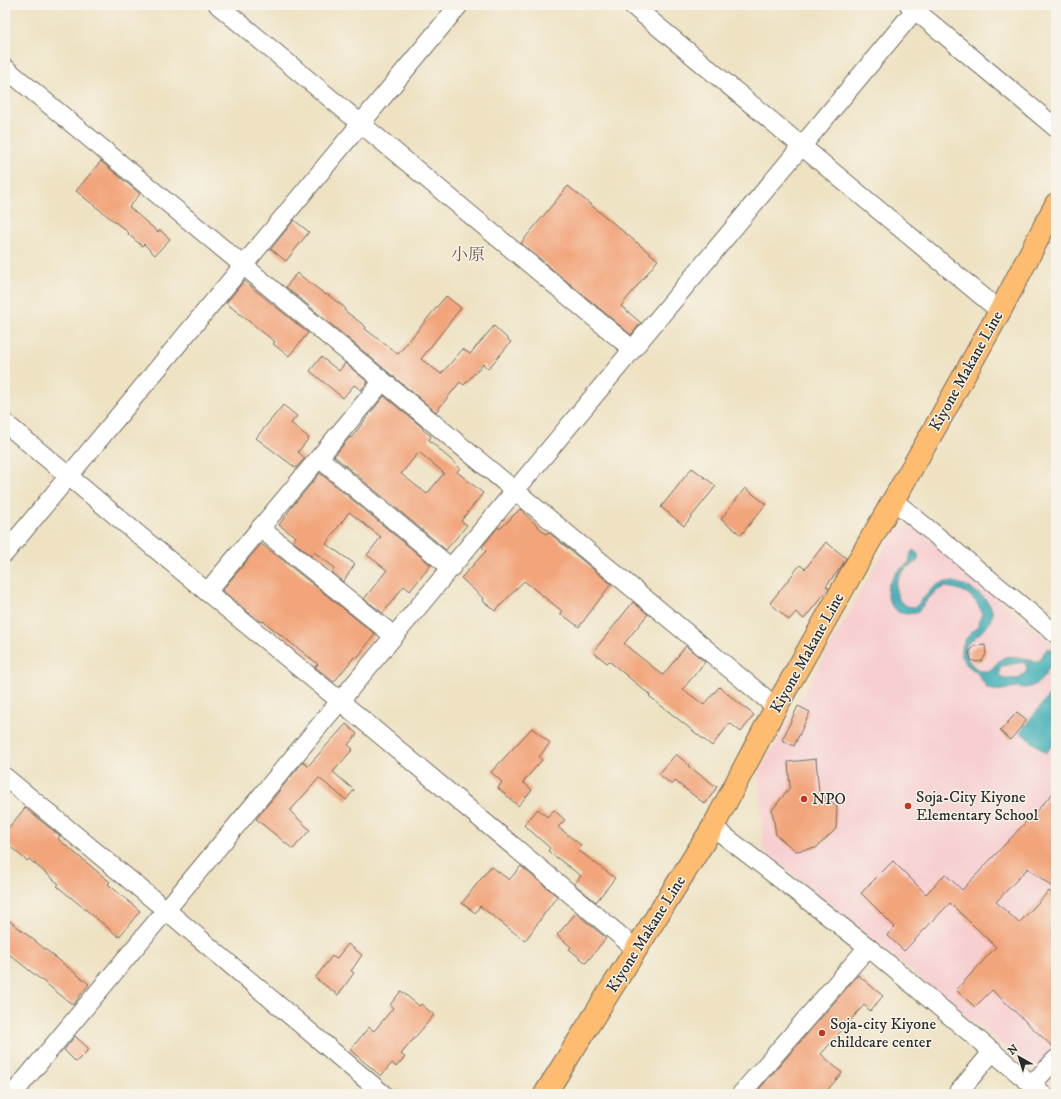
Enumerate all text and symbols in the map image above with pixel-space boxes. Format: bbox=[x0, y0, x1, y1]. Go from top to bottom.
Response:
district label: 小原 bbox=[451, 244, 485, 266]
street label: Kiyone Makane Line bbox=[925, 307, 1007, 435]
street label: Kiyone Makane Line bbox=[766, 589, 848, 717]
place label: Soja-City Kiyone Elementary School bbox=[916, 787, 1039, 825]
place label: NPO bbox=[812, 789, 846, 809]
marker: NPO bbox=[799, 794, 809, 804]
marker: Soja-City Kiyone Elementary School bbox=[903, 801, 913, 811]
street label: Kiyone Makane Line bbox=[602, 872, 690, 996]
place label: Soja-city Kiyone childcare center bbox=[830, 1014, 936, 1052]
marker: Soja-city Kiyone childcare center bbox=[817, 1028, 827, 1038]
north arrow bbox=[999, 1037, 1039, 1077]
text: N bbox=[1005, 1042, 1021, 1058]

